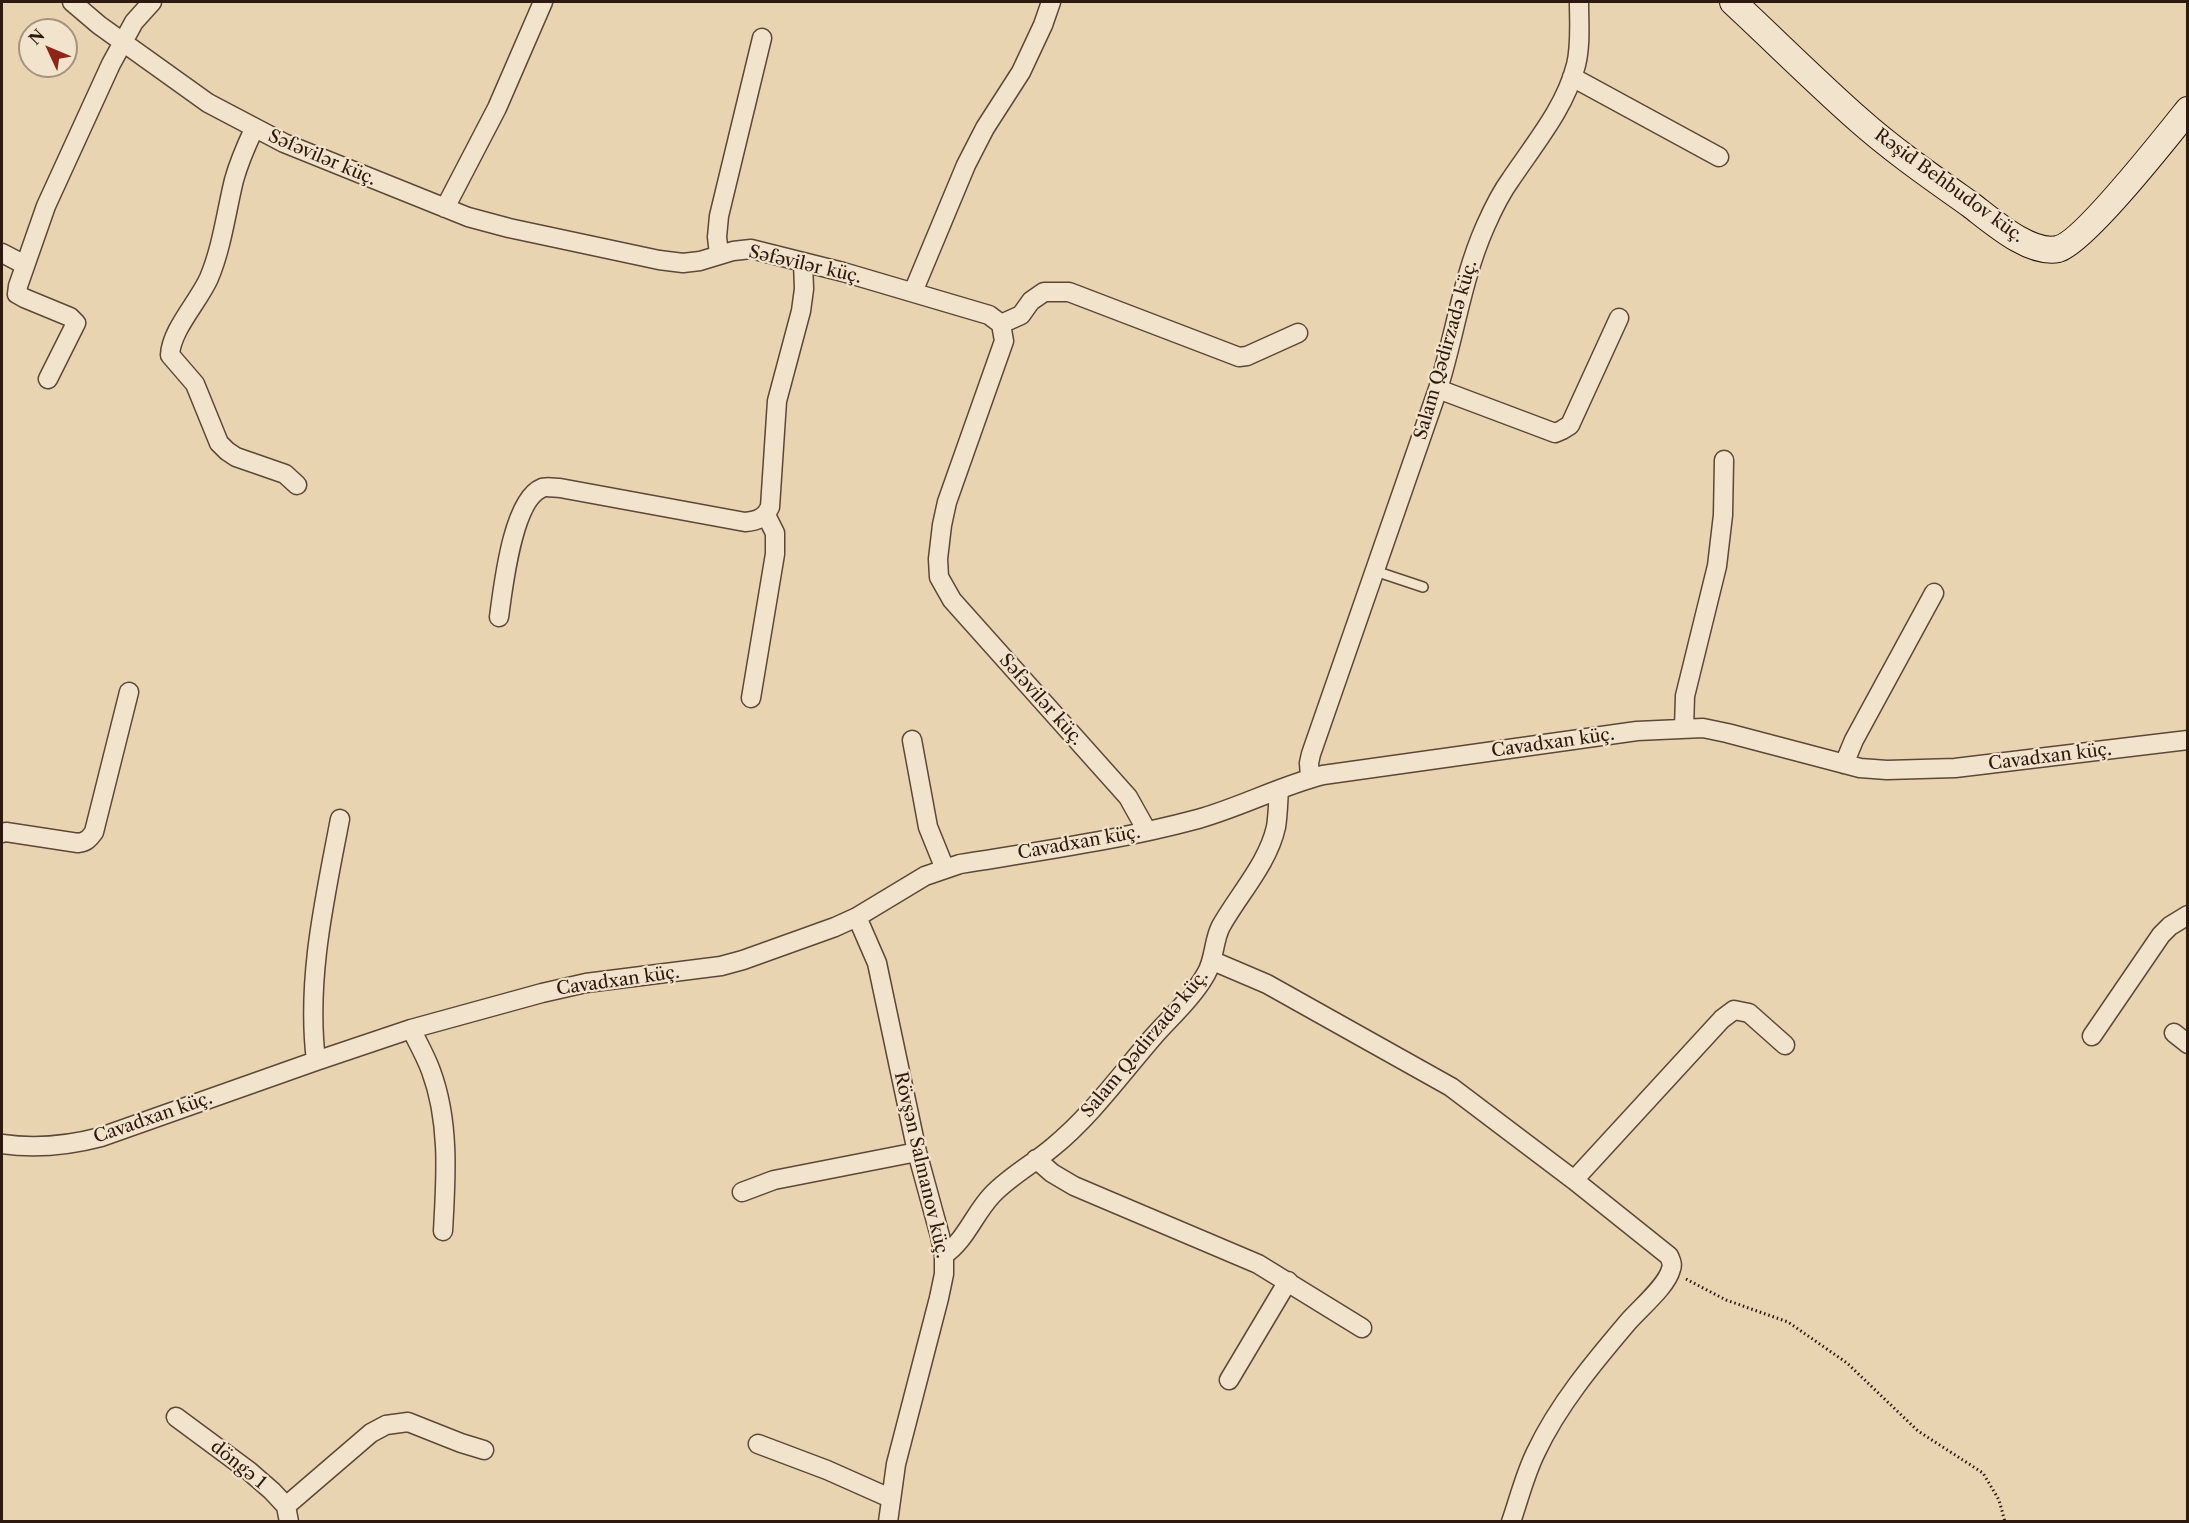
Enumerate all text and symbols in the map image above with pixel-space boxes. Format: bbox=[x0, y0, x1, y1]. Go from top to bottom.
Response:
north arrow bbox=[18, 18, 78, 78]
text: N bbox=[24, 25, 49, 49]
street label: Rəşid Behbudov küç. bbox=[1870, 124, 2028, 248]
street label: Səfəvilər küç. bbox=[265, 126, 379, 190]
street label: Səfəvilər küç. bbox=[746, 242, 864, 288]
street label: Salam Qədirzadə küç. bbox=[1410, 258, 1482, 442]
street label: Səfəvilər küç. bbox=[994, 650, 1088, 750]
street label: Cavadxan küç. bbox=[1490, 724, 1616, 762]
street label: Cavadxan küç. bbox=[1987, 739, 2113, 775]
street label: Cavadxan küç. bbox=[1016, 822, 1142, 864]
street label: Cavadxan küç. bbox=[555, 962, 681, 1000]
street label: Salam Qədirzadə küç. bbox=[1077, 966, 1213, 1122]
street label: Rövşən Salmanov küç. bbox=[889, 1070, 953, 1260]
street label: Cavadxan küç. bbox=[91, 1088, 215, 1148]
street label: döngə 1 bbox=[206, 1436, 270, 1494]

